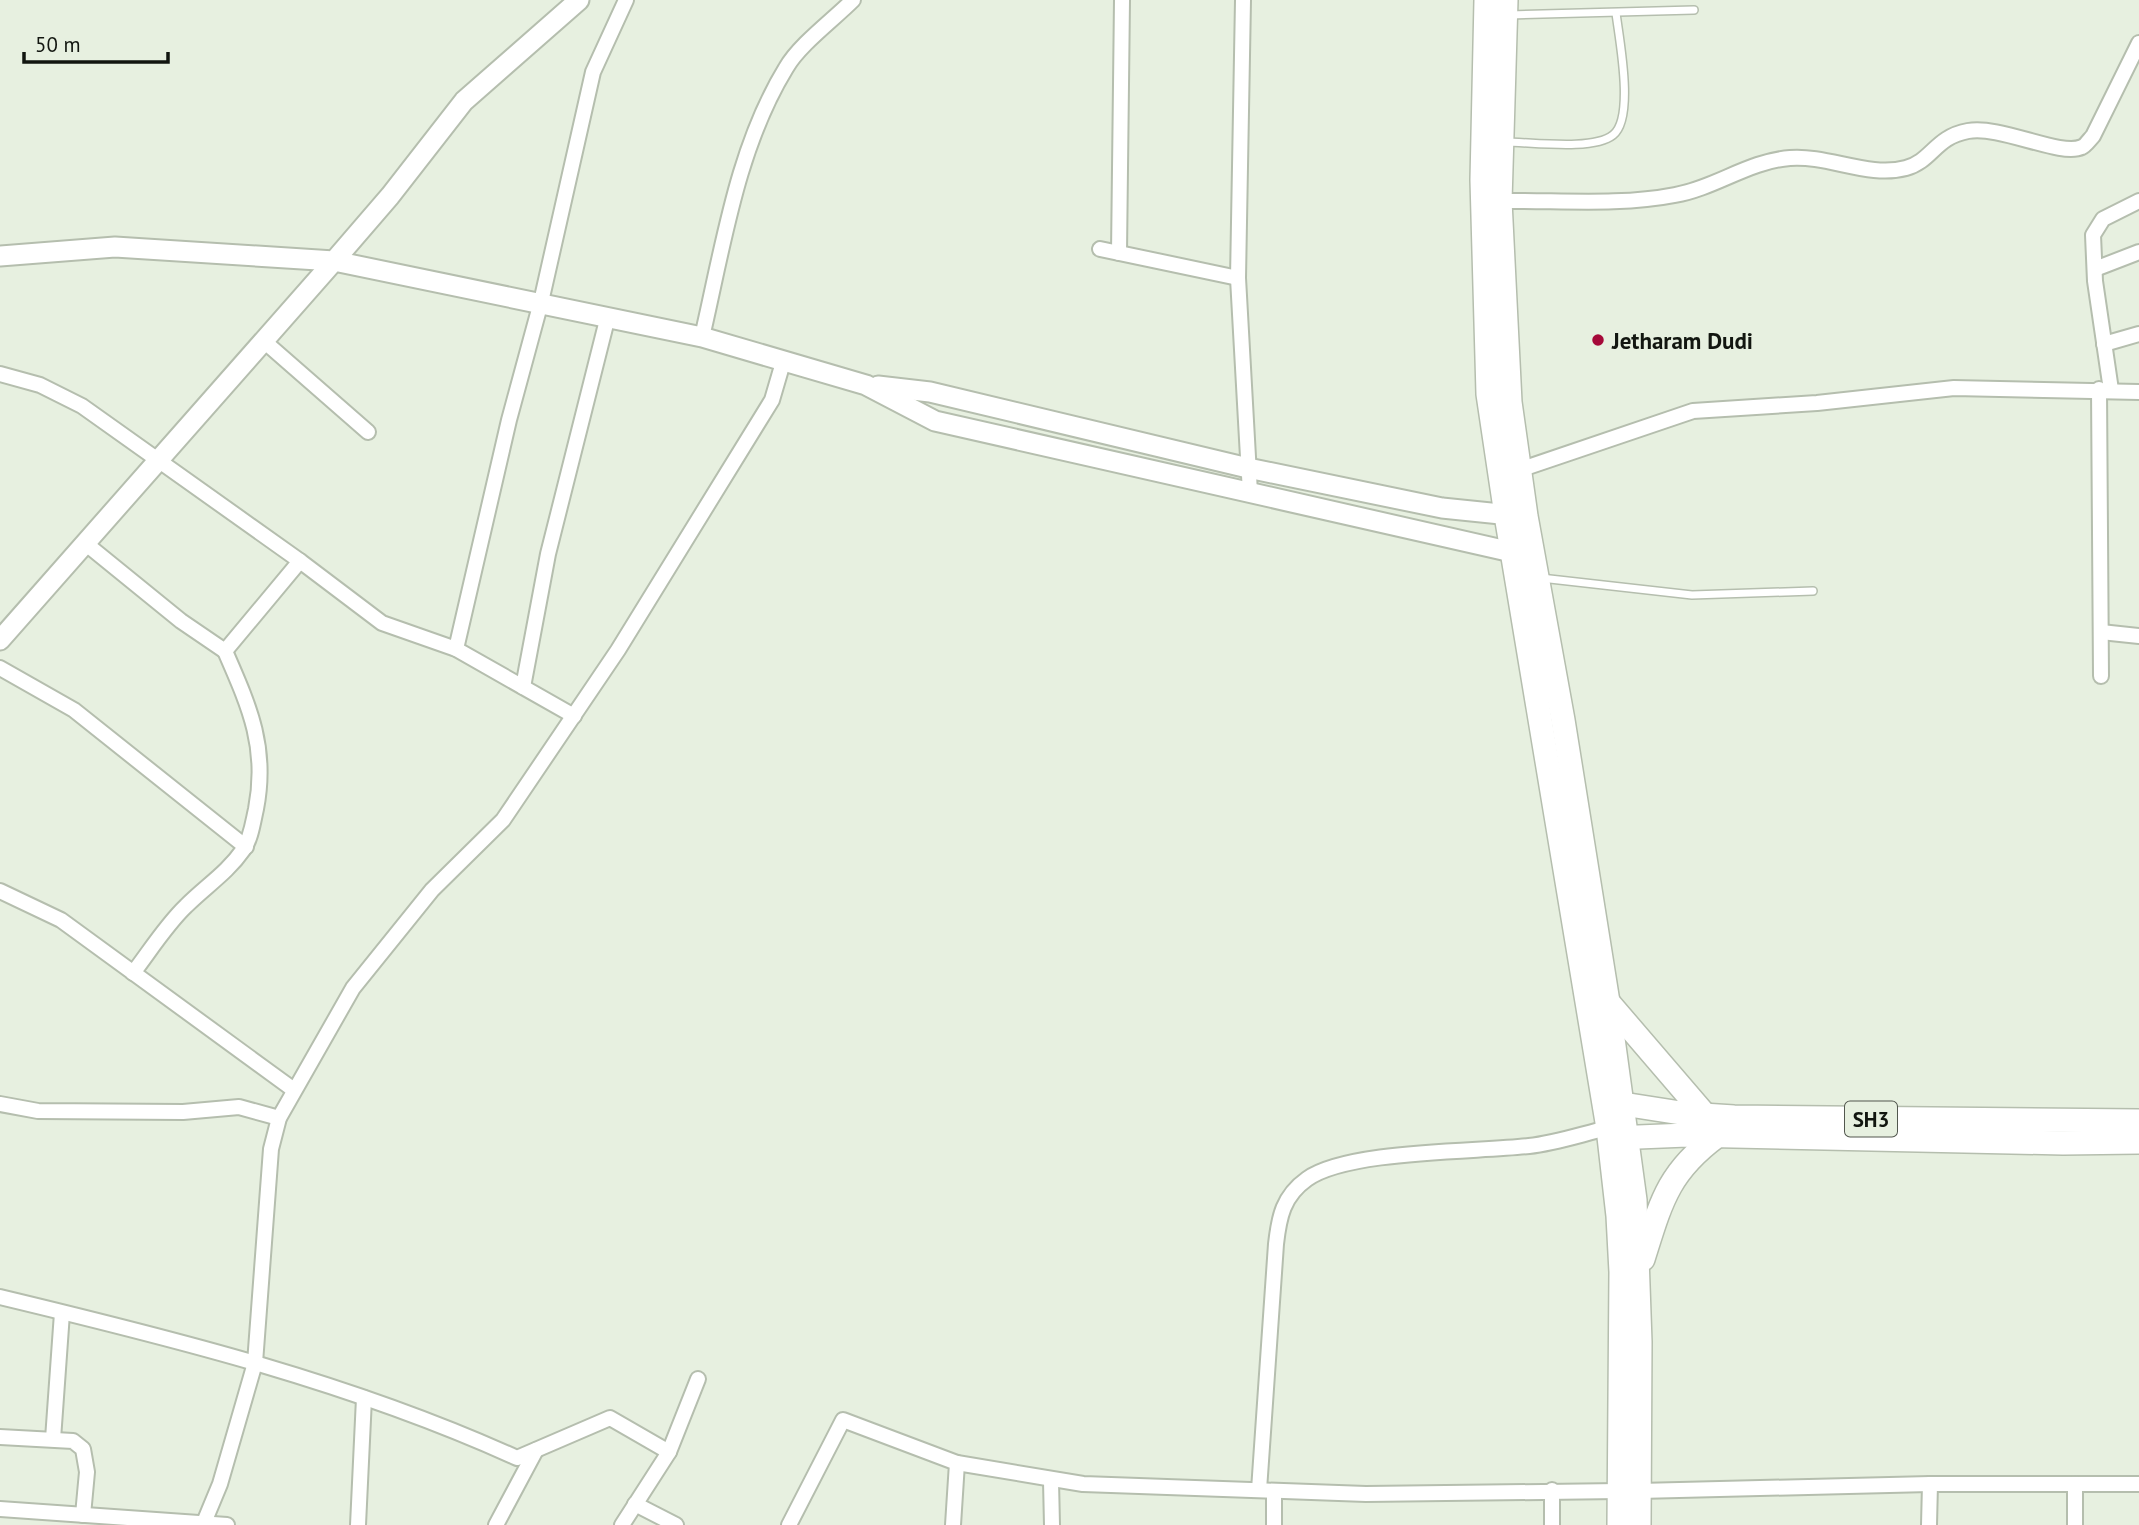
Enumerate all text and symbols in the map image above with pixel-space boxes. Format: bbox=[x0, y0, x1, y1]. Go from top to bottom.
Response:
scale bar bbox=[24, 21, 168, 65]
text: 50 m bbox=[35, 31, 81, 58]
place label: Jetharam Dudi bbox=[1611, 326, 1753, 355]
marker: Jetharam Dudi bbox=[1590, 332, 1606, 348]
road number: SH3 bbox=[1845, 1102, 1897, 1136]

